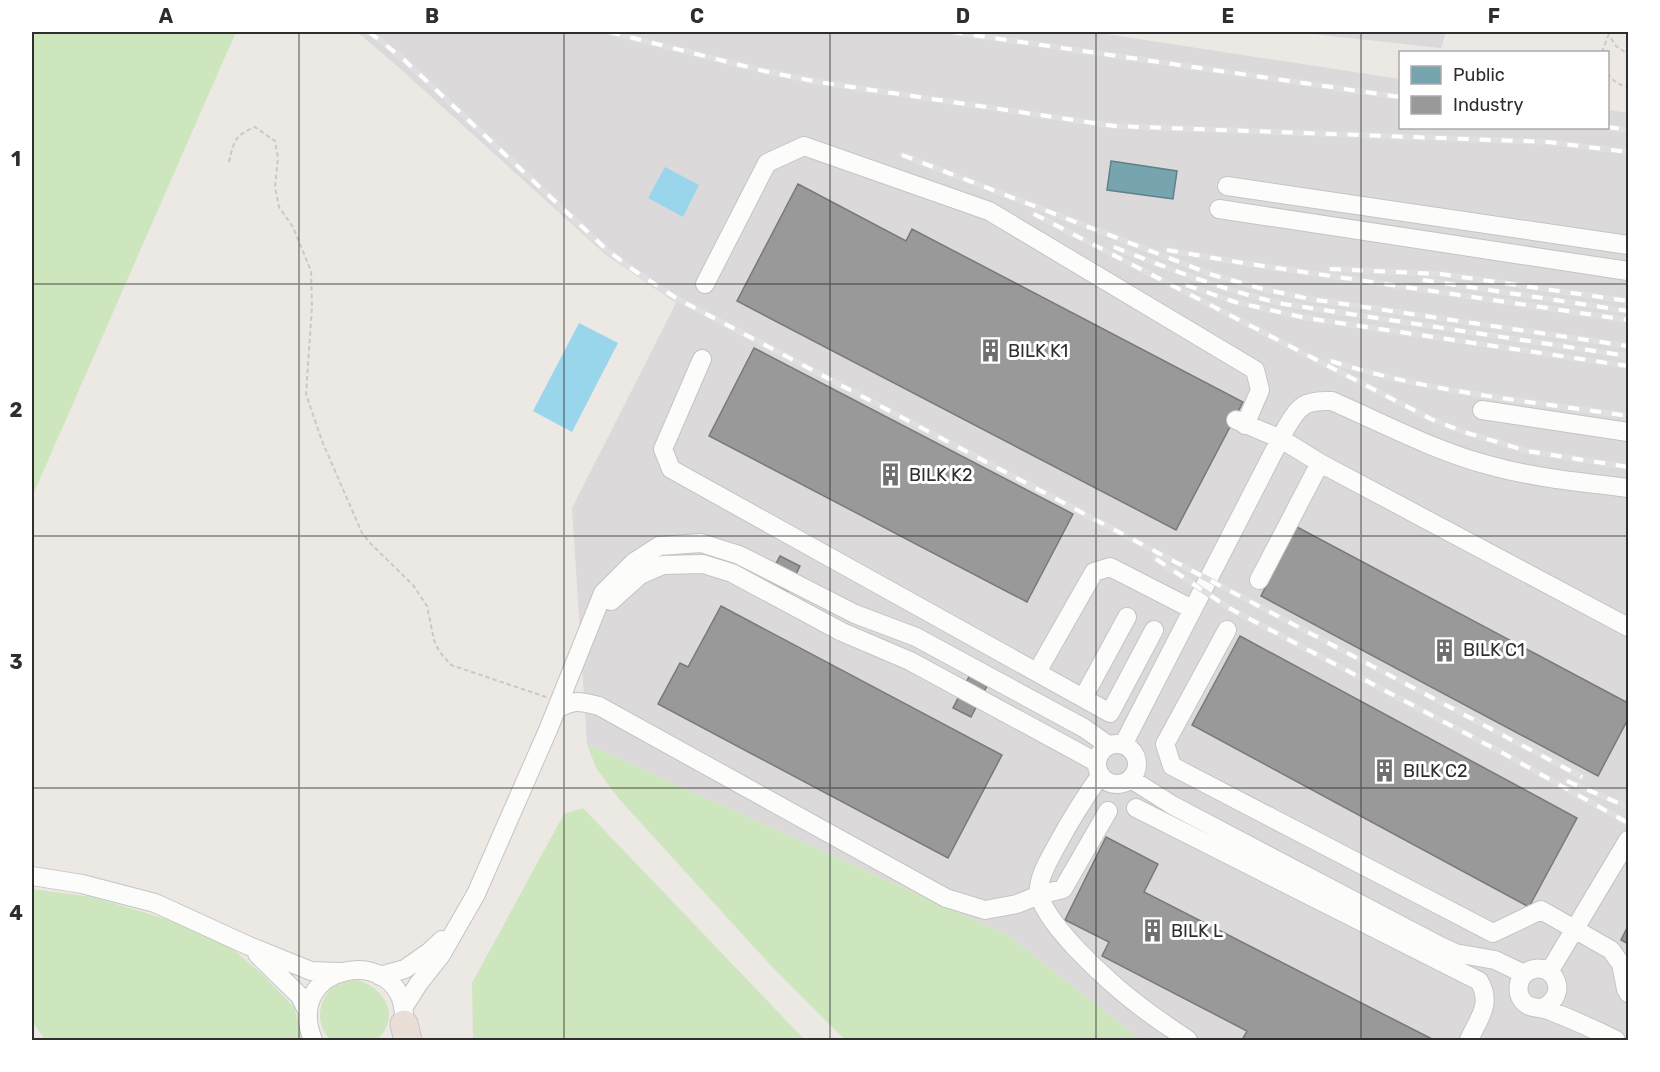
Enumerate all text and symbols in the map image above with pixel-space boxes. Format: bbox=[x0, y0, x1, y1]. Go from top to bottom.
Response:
text: A bbox=[159, 4, 174, 28]
text: B bbox=[425, 4, 439, 28]
text: C bbox=[690, 4, 704, 28]
text: D bbox=[956, 4, 970, 28]
text: E bbox=[1222, 4, 1234, 28]
text: F bbox=[1488, 4, 1500, 28]
legend bbox=[1399, 51, 1609, 129]
text: Public bbox=[1453, 64, 1505, 86]
text: Industry bbox=[1453, 94, 1523, 116]
text: 1 bbox=[11, 147, 21, 171]
building icon: BILK K1 bbox=[977, 338, 1003, 364]
place label: BILK K1 bbox=[1008, 340, 1068, 362]
text: 2 bbox=[10, 398, 23, 422]
building icon: BILK K2 bbox=[878, 462, 904, 488]
place label: BILK K2 bbox=[909, 464, 973, 486]
building icon: BILK C1 bbox=[1432, 637, 1458, 663]
place label: BILK C1 bbox=[1463, 639, 1525, 661]
text: 3 bbox=[9, 650, 23, 674]
building icon: BILK C2 bbox=[1372, 758, 1398, 784]
place label: BILK C2 bbox=[1403, 760, 1468, 782]
text: 4 bbox=[9, 901, 23, 925]
building icon: BILK L bbox=[1140, 918, 1166, 944]
place label: BILK L bbox=[1171, 920, 1223, 942]

